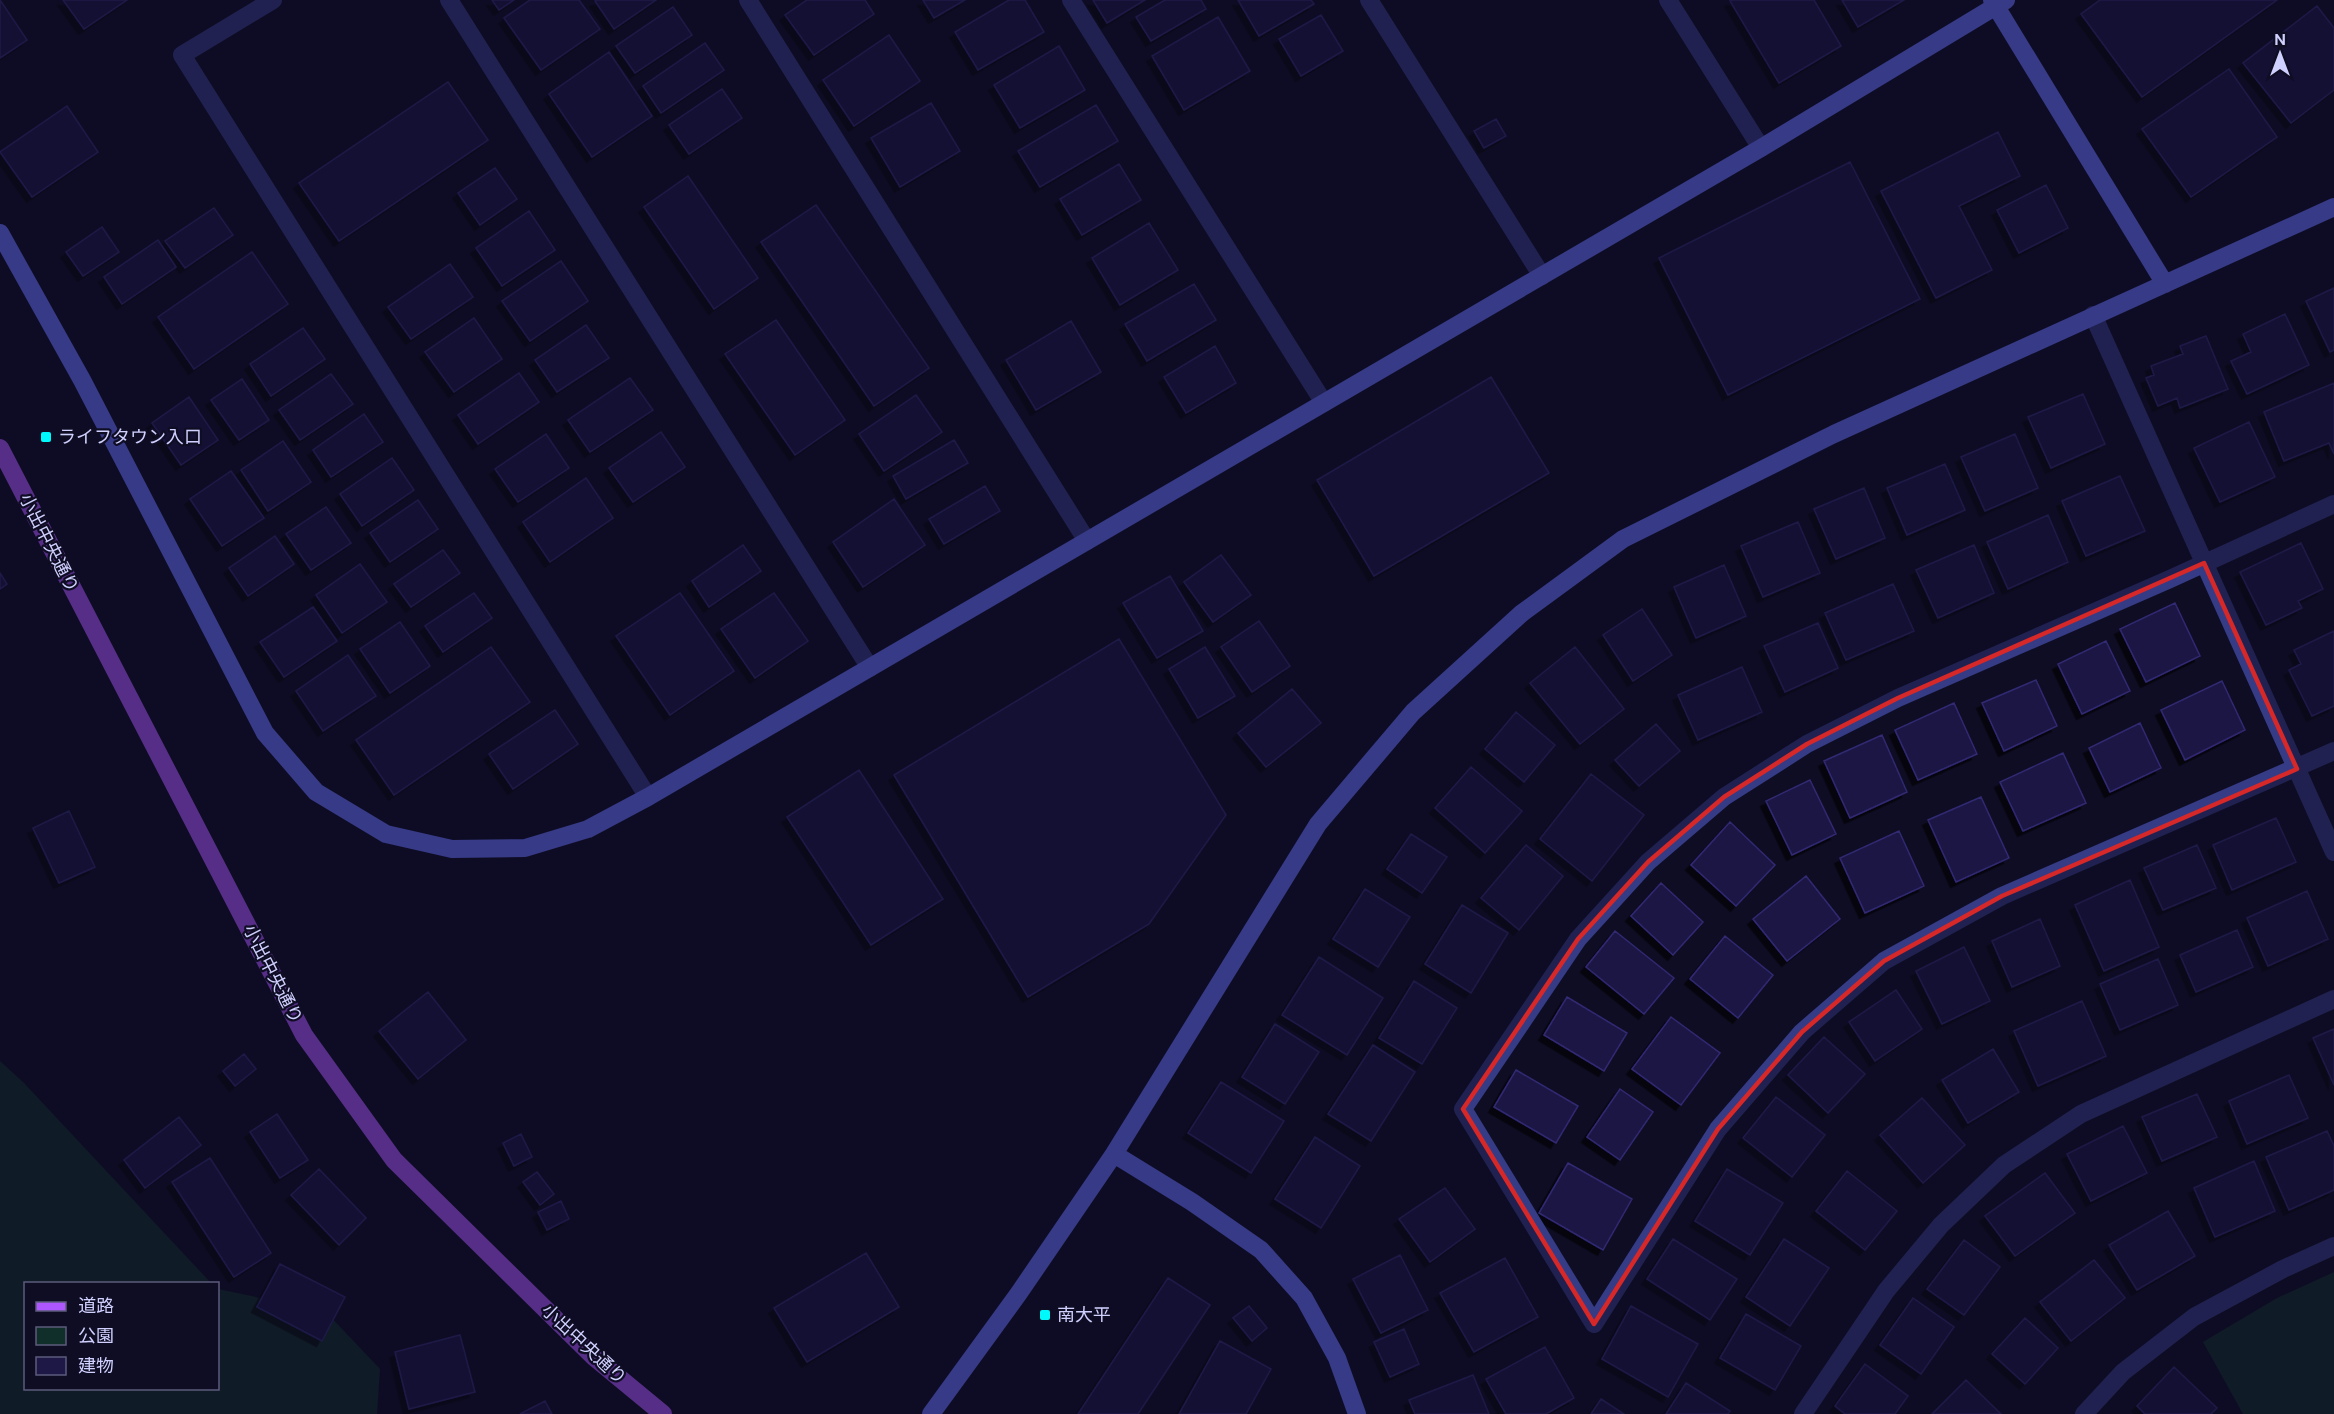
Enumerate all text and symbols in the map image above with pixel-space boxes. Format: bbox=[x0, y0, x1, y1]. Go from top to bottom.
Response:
north arrow bbox=[2250, 24, 2310, 84]
text: N bbox=[2274, 29, 2286, 50]
place label: ライフタウン入口 bbox=[58, 425, 202, 449]
marker: ライフタウン入口 bbox=[39, 430, 53, 444]
street label: 小出中央通り bbox=[14, 489, 84, 597]
street label: 小出中央通り bbox=[238, 920, 308, 1028]
legend bbox=[24, 1282, 219, 1390]
text: 道路 bbox=[78, 1294, 114, 1318]
street label: 小出中央通り bbox=[536, 1298, 632, 1390]
place label: 南大平 bbox=[1057, 1303, 1111, 1327]
marker: 南大平 bbox=[1038, 1308, 1052, 1322]
text: 公園 bbox=[78, 1324, 114, 1348]
text: 建物 bbox=[78, 1354, 114, 1378]

